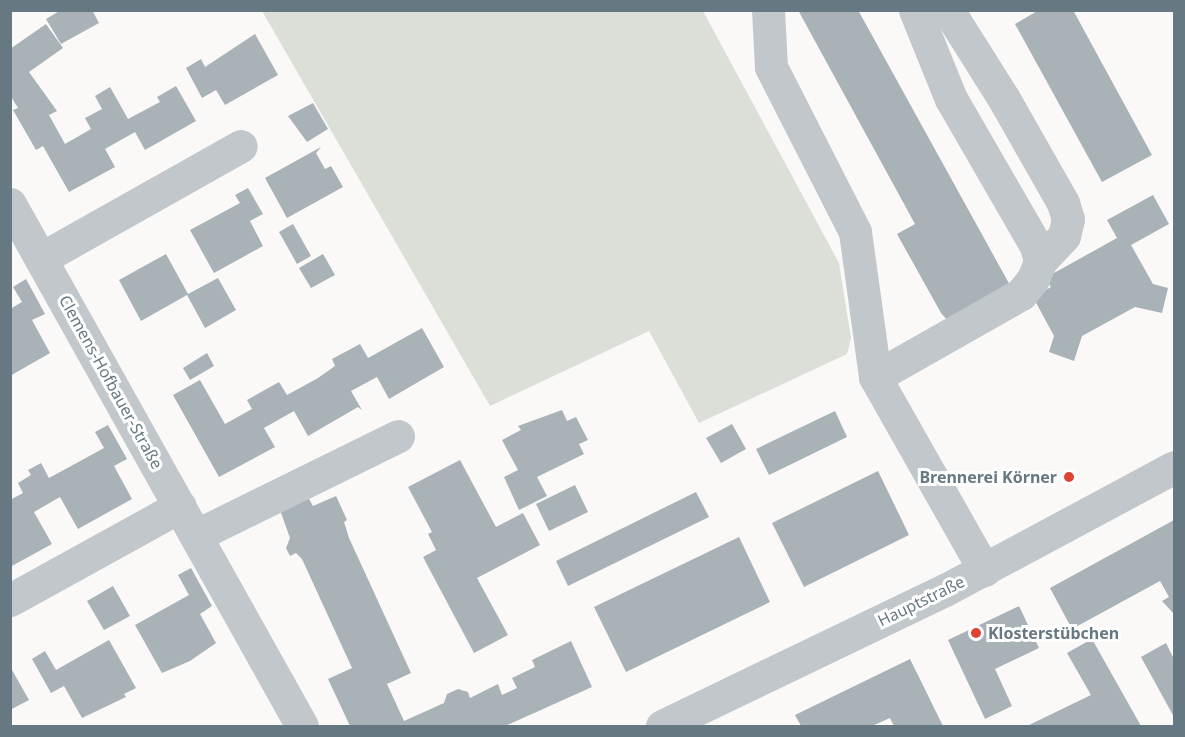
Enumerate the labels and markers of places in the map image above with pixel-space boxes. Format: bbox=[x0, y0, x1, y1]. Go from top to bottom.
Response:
place label: Brennerei Körner bbox=[919, 467, 1057, 487]
marker: Brennerei Körner bbox=[1062, 470, 1076, 484]
place label: Klosterstübchen bbox=[988, 623, 1119, 643]
marker: Klosterstübchen bbox=[969, 626, 983, 640]

